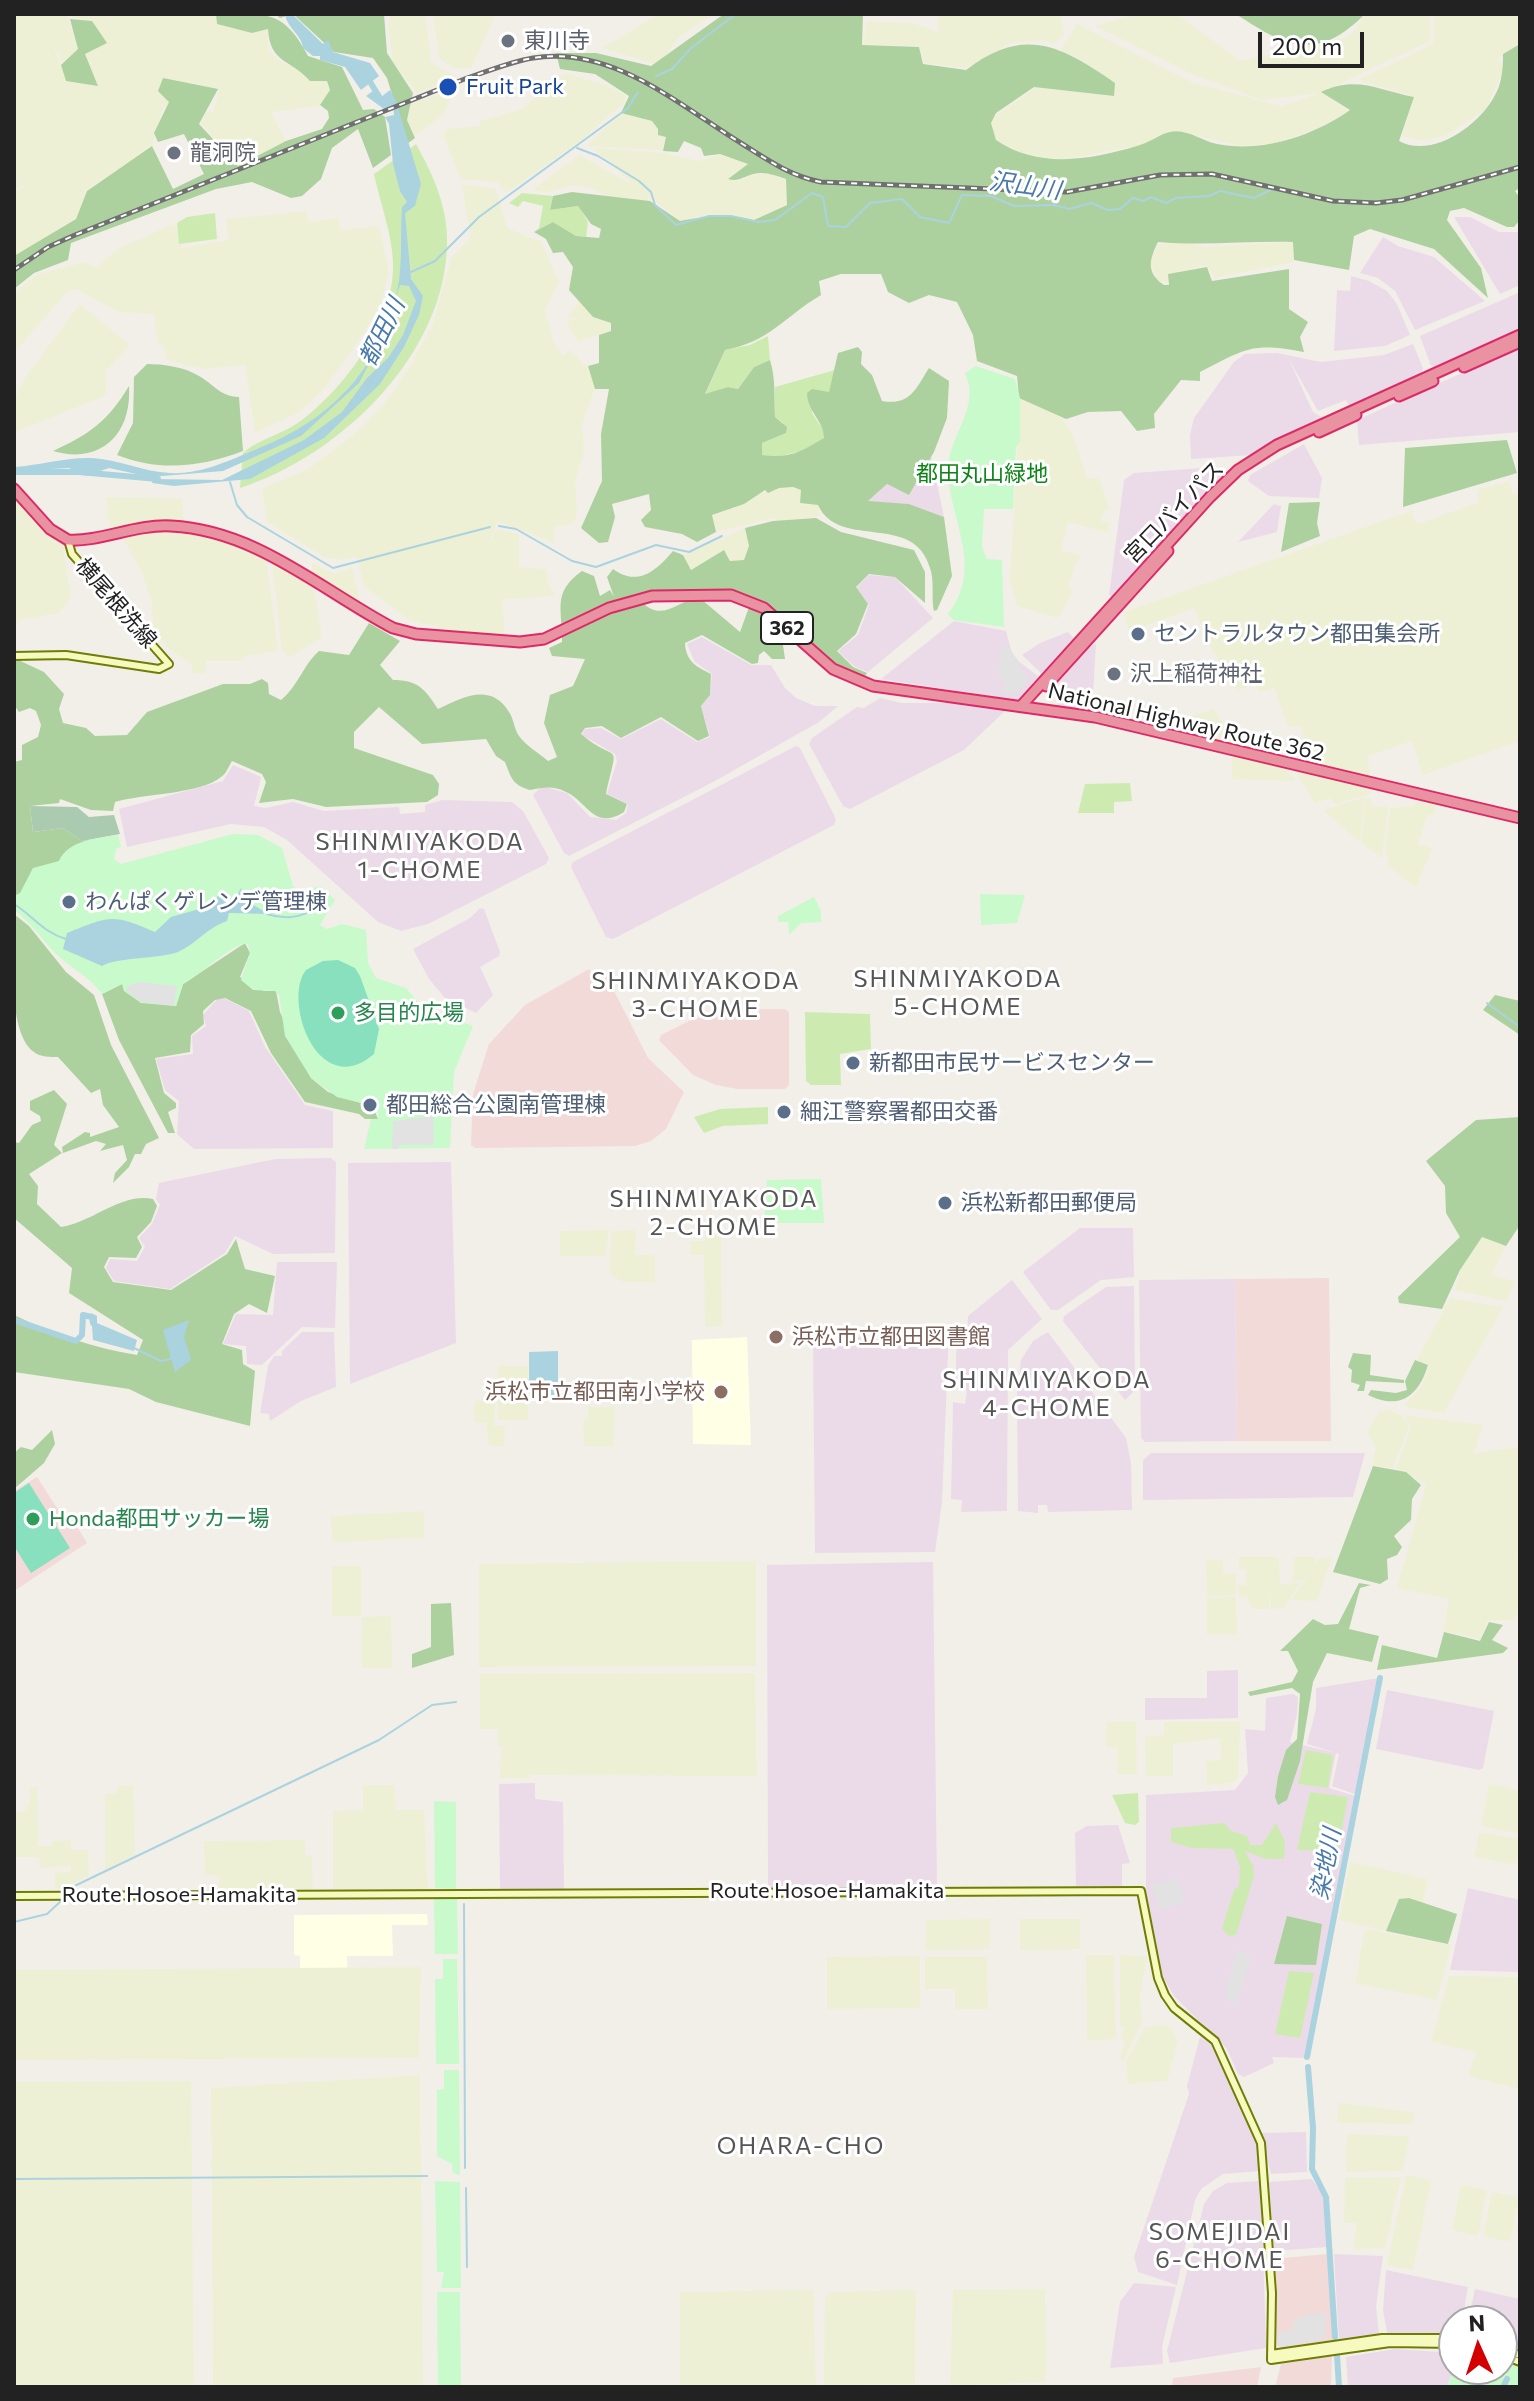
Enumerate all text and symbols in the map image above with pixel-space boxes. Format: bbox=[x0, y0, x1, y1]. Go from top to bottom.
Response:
scale bar bbox=[1262, 16, 1368, 66]
place label: 東川寺 bbox=[524, 28, 590, 54]
text: 200 m bbox=[1272, 31, 1342, 60]
marker: 東川寺 bbox=[499, 32, 517, 50]
place label: Fruit Park bbox=[466, 74, 564, 100]
marker: Fruit Park bbox=[437, 76, 459, 98]
place label: 龍洞院 bbox=[190, 140, 256, 166]
marker: 龍洞院 bbox=[165, 144, 183, 162]
water label: 沢山川 bbox=[987, 167, 1063, 205]
water label: 都田川 bbox=[353, 293, 411, 371]
street label: 宮口バイパス bbox=[1119, 455, 1229, 569]
park label: 都田丸山緑地 bbox=[916, 461, 1048, 487]
street label: 横尾根洗線 bbox=[70, 553, 162, 653]
road number: 362 bbox=[761, 612, 813, 644]
place label: セントラルタウン都田集会所 bbox=[1154, 621, 1440, 647]
marker: セントラルタウン都田集会所 bbox=[1129, 625, 1147, 643]
place label: 沢上稲荷神社 bbox=[1130, 661, 1262, 687]
marker: 沢上稲荷神社 bbox=[1105, 665, 1123, 683]
street label: National Highway Route 362 bbox=[1045, 677, 1327, 767]
district label: SHINMIYAKODA 1-CHOME bbox=[315, 828, 525, 884]
place label: わんぱくゲレンデ管理棟 bbox=[85, 889, 327, 915]
marker: わんぱくゲレンデ管理棟 bbox=[60, 893, 78, 911]
district label: SHINMIYAKODA 5-CHOME bbox=[853, 965, 1063, 1021]
district label: SHINMIYAKODA 3-CHOME bbox=[591, 967, 801, 1023]
place label: 多目的広場 bbox=[354, 1000, 464, 1026]
marker: 多目的広場 bbox=[329, 1004, 347, 1022]
place label: 新都田市民サービスセンター bbox=[869, 1050, 1155, 1076]
marker: 新都田市民サービスセンター bbox=[844, 1054, 862, 1072]
place label: 都田総合公園南管理棟 bbox=[386, 1092, 606, 1118]
marker: 都田総合公園南管理棟 bbox=[361, 1096, 379, 1114]
place label: 細江警察署都田交番 bbox=[800, 1099, 998, 1125]
marker: 細江警察署都田交番 bbox=[775, 1103, 793, 1121]
district label: SHINMIYAKODA 2-CHOME bbox=[609, 1185, 819, 1241]
place label: 浜松新都田郵便局 bbox=[961, 1190, 1137, 1216]
marker: 浜松新都田郵便局 bbox=[936, 1194, 954, 1212]
place label: 浜松市立都田図書館 bbox=[792, 1324, 990, 1350]
marker: 浜松市立都田図書館 bbox=[767, 1328, 785, 1346]
district label: SHINMIYAKODA 4-CHOME bbox=[942, 1366, 1152, 1422]
place label: 浜松市立都田南小学校 bbox=[485, 1379, 705, 1405]
marker: 浜松市立都田南小学校 bbox=[712, 1383, 730, 1401]
place label: Honda都田サッカー場 bbox=[49, 1506, 269, 1532]
marker: Honda都田サッカー場 bbox=[24, 1510, 42, 1528]
water label: 染地川 bbox=[1305, 1826, 1347, 1902]
street label: Route Hosoe-Hamakita bbox=[710, 1878, 944, 1904]
street label: Route Hosoe-Hamakita bbox=[62, 1882, 296, 1908]
district label: OHARA-CHO bbox=[717, 2132, 885, 2160]
district label: SOMEJIDAI 6-CHOME bbox=[1149, 2218, 1291, 2274]
north arrow bbox=[1438, 2305, 1518, 2385]
text: N bbox=[1468, 2309, 1486, 2336]

